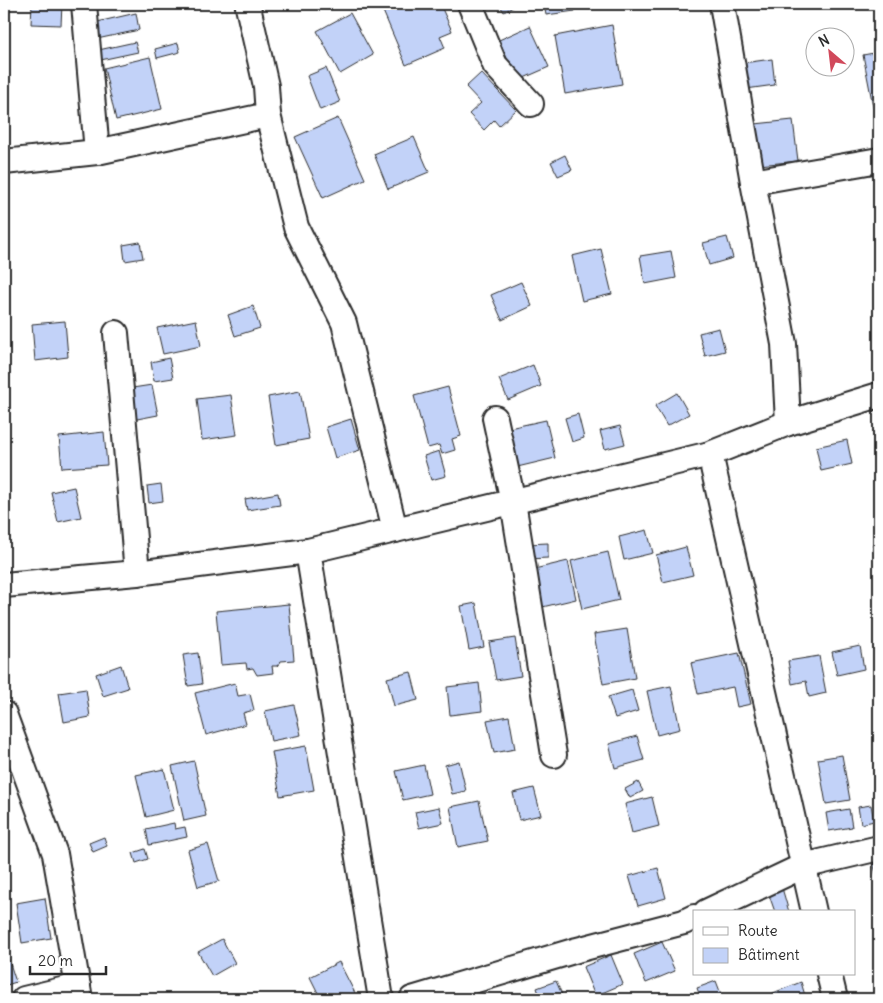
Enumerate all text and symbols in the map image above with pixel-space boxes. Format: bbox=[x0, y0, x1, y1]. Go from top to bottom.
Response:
north arrow bbox=[806, 28, 856, 78]
text: N bbox=[815, 30, 832, 51]
legend bbox=[693, 910, 856, 976]
text: Route bbox=[738, 921, 778, 940]
scale bar bbox=[30, 943, 106, 975]
text: Bâtiment bbox=[738, 945, 800, 964]
text: 20 m bbox=[38, 951, 73, 970]

